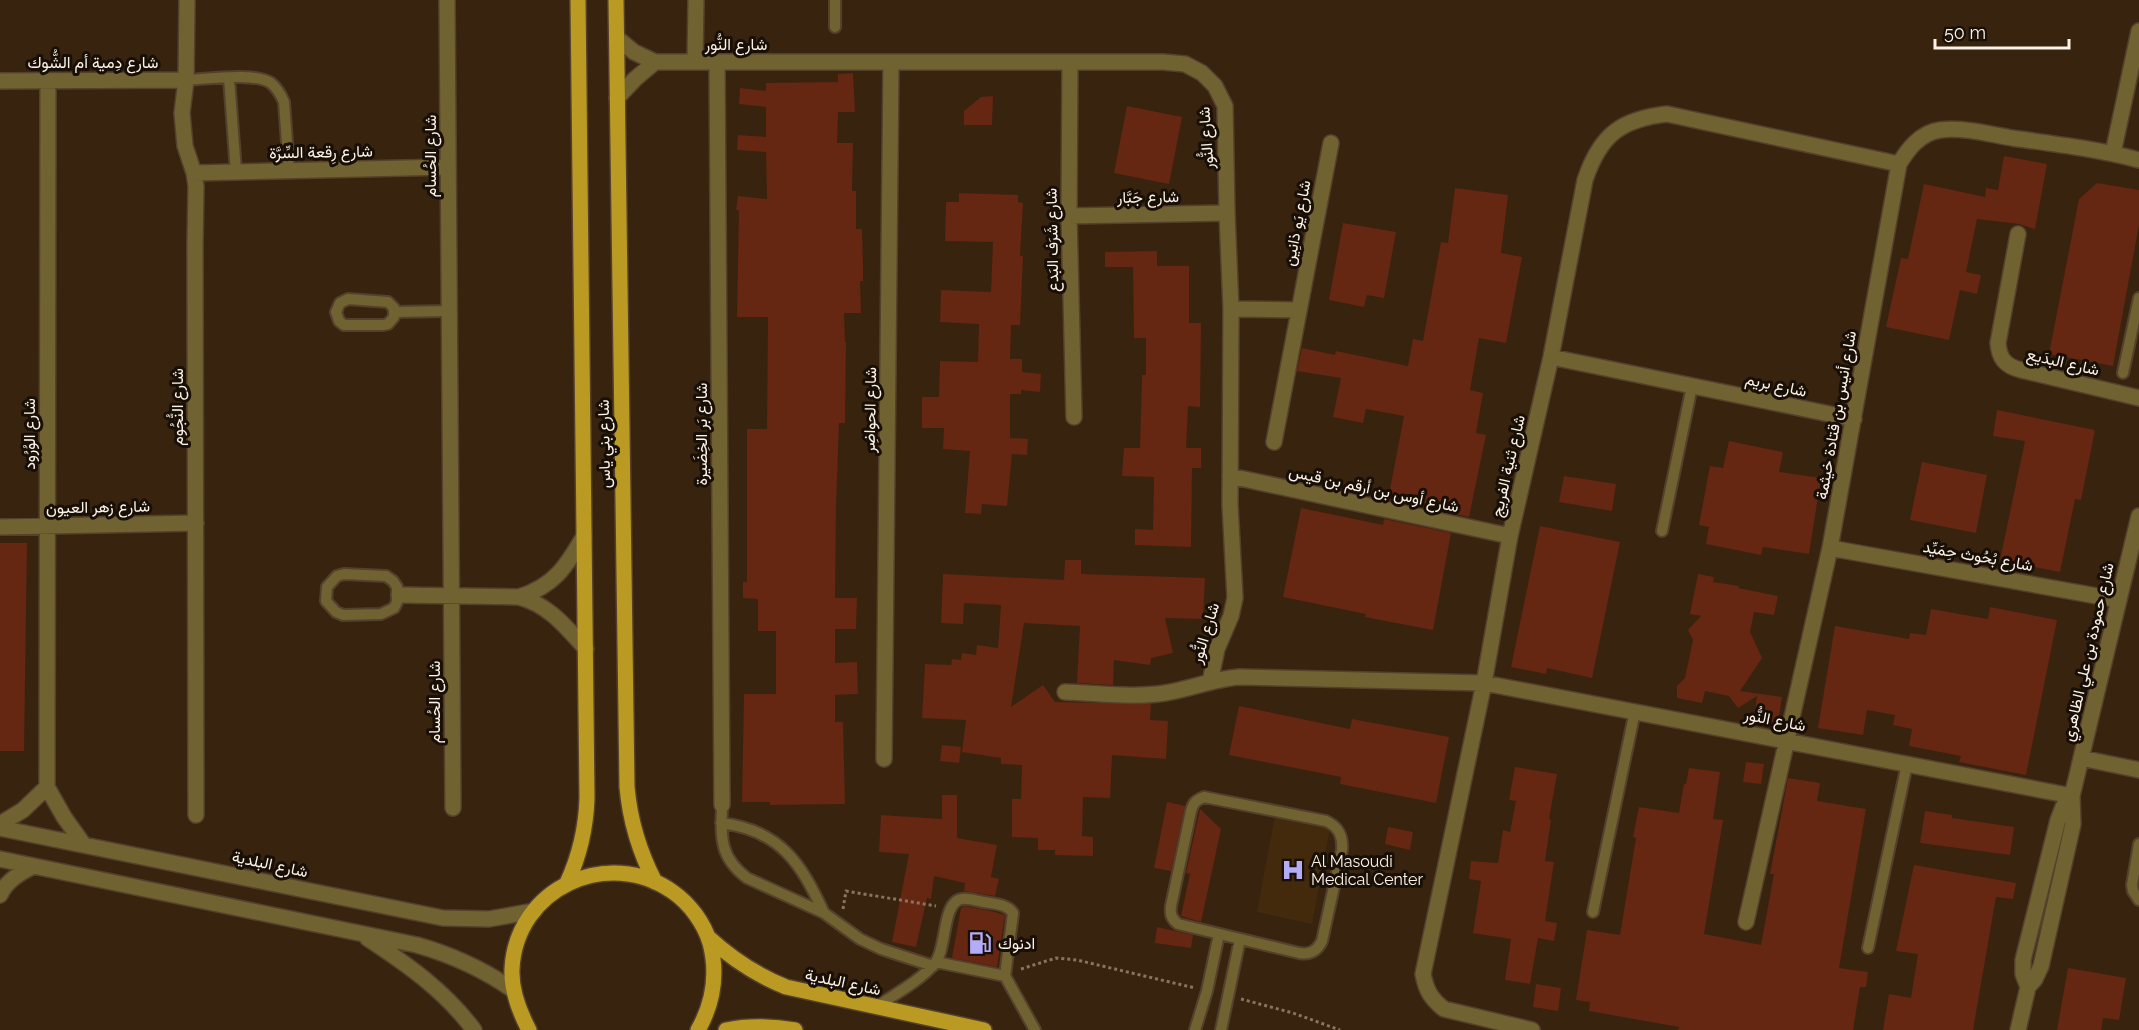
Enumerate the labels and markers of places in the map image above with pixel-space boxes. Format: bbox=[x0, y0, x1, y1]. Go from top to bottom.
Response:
place label: Al Masoudi Medical Center bbox=[1311, 852, 1423, 889]
hospital icon: Al Masoudi Medical Center bbox=[1280, 857, 1306, 883]
fuel station icon: ادنوك bbox=[967, 930, 993, 956]
place label: ادنوك bbox=[998, 934, 1035, 954]

